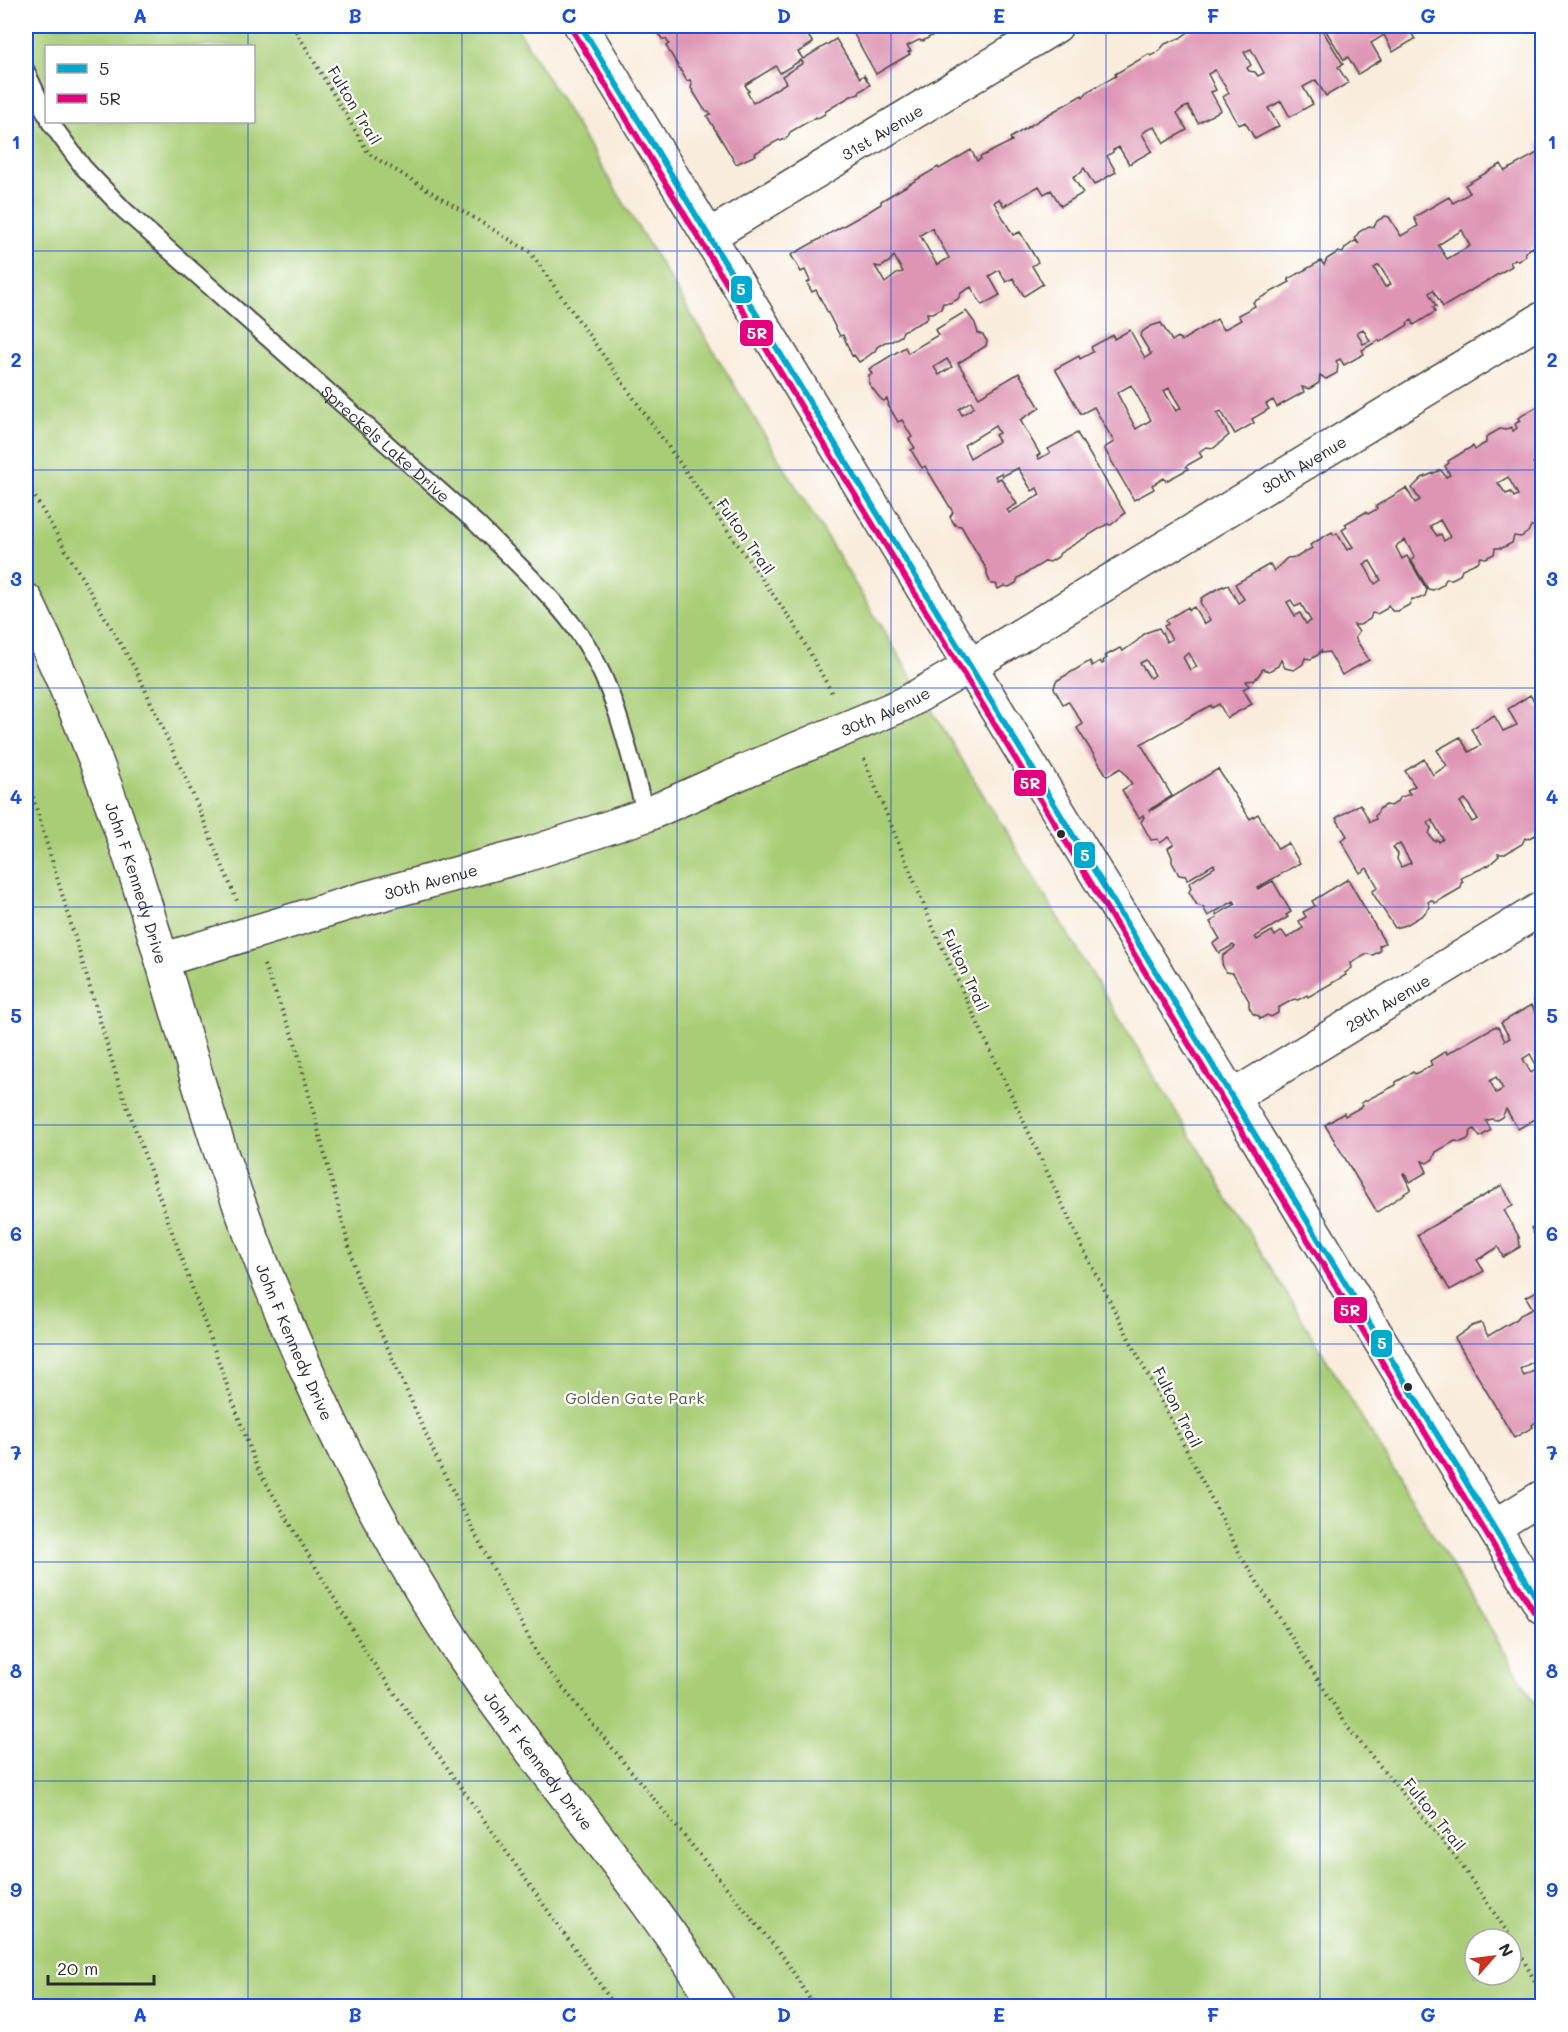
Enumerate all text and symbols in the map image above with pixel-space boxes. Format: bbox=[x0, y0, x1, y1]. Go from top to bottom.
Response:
text: A bbox=[133, 2, 147, 28]
text: B bbox=[348, 2, 362, 28]
text: C bbox=[562, 2, 577, 28]
text: D bbox=[777, 2, 791, 28]
text: E bbox=[993, 2, 1005, 28]
text: F bbox=[1207, 2, 1220, 28]
text: G bbox=[1420, 2, 1436, 28]
legend bbox=[45, 45, 255, 123]
text: 5 bbox=[99, 56, 110, 80]
street label: Fulton Trail bbox=[323, 62, 387, 148]
text: 5R bbox=[99, 86, 121, 110]
street label: 31st Avenue bbox=[837, 99, 927, 164]
text: 1 bbox=[12, 128, 20, 154]
text: 1 bbox=[1548, 128, 1556, 154]
line badge: 5 bbox=[730, 275, 753, 304]
text: 5 bbox=[736, 278, 746, 299]
line badge: 5R bbox=[739, 319, 774, 347]
text: 5R bbox=[747, 322, 767, 343]
text: 2 bbox=[10, 346, 22, 372]
text: 2 bbox=[1546, 346, 1558, 372]
street label: Spreckels Lake Drive bbox=[317, 380, 455, 506]
street label: 30th Avenue bbox=[1257, 430, 1350, 498]
street label: Fulton Trail bbox=[712, 494, 780, 578]
text: 3 bbox=[10, 565, 22, 591]
text: 3 bbox=[1546, 565, 1558, 591]
street label: 30th Avenue bbox=[837, 681, 933, 740]
line badge: 5R bbox=[1013, 769, 1047, 797]
text: 5R bbox=[1020, 772, 1040, 793]
text: 4 bbox=[10, 783, 23, 809]
text: 4 bbox=[1546, 783, 1559, 809]
street label: John F Kennedy Drive bbox=[101, 799, 173, 966]
unlabelled marker bbox=[1055, 828, 1067, 840]
line badge: 5 bbox=[1073, 841, 1096, 869]
text: 5 bbox=[1080, 844, 1090, 865]
street label: 30th Avenue bbox=[382, 858, 480, 903]
street label: Fulton Trail bbox=[938, 926, 994, 1014]
street label: 29th Avenue bbox=[1341, 969, 1433, 1036]
text: 5 bbox=[10, 1002, 22, 1028]
text: 5 bbox=[1546, 1002, 1558, 1028]
text: 6 bbox=[10, 1220, 22, 1246]
text: 6 bbox=[1546, 1220, 1558, 1246]
street label: John F Kennedy Drive bbox=[252, 1260, 339, 1423]
line badge: 5R bbox=[1333, 1296, 1368, 1324]
text: 5R bbox=[1340, 1299, 1360, 1320]
line badge: 5 bbox=[1370, 1329, 1393, 1358]
text: 5 bbox=[1377, 1332, 1387, 1353]
street label: Fulton Trail bbox=[1149, 1363, 1207, 1451]
unlabelled marker bbox=[1402, 1381, 1414, 1393]
park label: Golden Gate Park bbox=[565, 1387, 705, 1408]
text: 7 bbox=[10, 1439, 22, 1465]
text: 7 bbox=[1546, 1439, 1558, 1465]
text: 8 bbox=[10, 1657, 22, 1683]
text: 8 bbox=[1546, 1657, 1558, 1683]
street label: John F Kennedy Drive bbox=[480, 1687, 598, 1834]
street label: Fulton Trail bbox=[1399, 1773, 1471, 1855]
text: 9 bbox=[10, 1876, 22, 1902]
text: 9 bbox=[1546, 1876, 1558, 1902]
north arrow bbox=[1463, 1927, 1523, 1987]
text: N bbox=[1495, 1939, 1519, 1960]
scale bar bbox=[48, 1948, 154, 1986]
text: 20 m bbox=[57, 1956, 98, 1980]
text: A bbox=[133, 2001, 147, 2027]
text: B bbox=[348, 2001, 362, 2027]
text: C bbox=[562, 2001, 577, 2027]
text: D bbox=[777, 2001, 791, 2027]
text: E bbox=[993, 2001, 1005, 2027]
text: F bbox=[1207, 2001, 1220, 2027]
text: G bbox=[1420, 2001, 1436, 2027]

